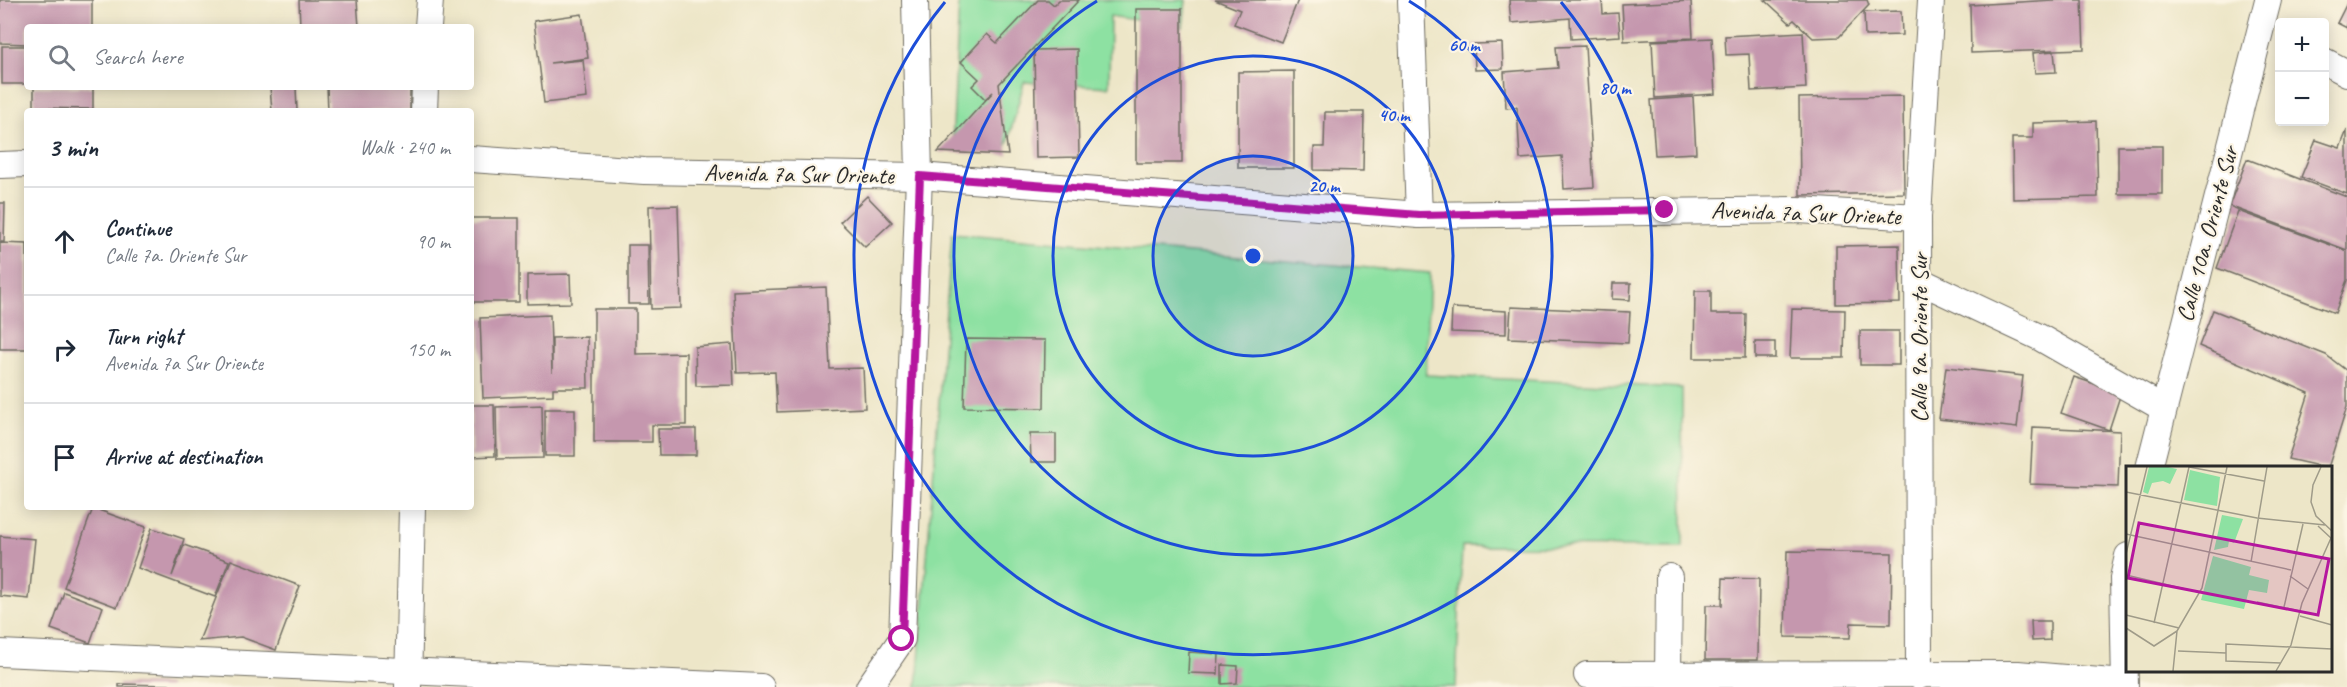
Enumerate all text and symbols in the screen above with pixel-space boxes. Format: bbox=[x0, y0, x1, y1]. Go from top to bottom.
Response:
map controls bbox=[2275, 18, 2329, 126]
button: + bbox=[2275, 18, 2329, 72]
search box bbox=[24, 24, 474, 90]
text: 60 m bbox=[1448, 34, 1481, 56]
icon: search bbox=[45, 41, 78, 74]
text: Search here bbox=[93, 43, 183, 71]
button: − bbox=[2275, 72, 2329, 126]
text: 80 m bbox=[1600, 77, 1632, 99]
text: 40 m bbox=[1379, 104, 1411, 126]
text: 3 min bbox=[48, 131, 98, 164]
text: Walk · 240 m bbox=[360, 135, 450, 160]
street label: Calle 10a. Oriente Sur bbox=[2169, 141, 2245, 325]
street label: Avenida 7a Sur Oriente bbox=[704, 157, 896, 191]
text: 20 m bbox=[1309, 175, 1341, 197]
street label: Avenida 7a Sur Oriente bbox=[1711, 195, 1903, 231]
route end bbox=[1651, 196, 1677, 222]
text: Continue bbox=[105, 215, 171, 243]
icon: ahead bbox=[48, 225, 81, 258]
text: 90 m bbox=[416, 229, 450, 254]
text: Calle 7a. Oriente Sur bbox=[105, 243, 246, 268]
centre of rings bbox=[1243, 246, 1263, 266]
street label: Calle 9a. Oriente Sur bbox=[1904, 251, 1934, 423]
text: Turn right bbox=[105, 323, 182, 351]
icon: right bbox=[48, 333, 81, 366]
text: 150 m bbox=[407, 337, 450, 362]
text: Avenida 7a Sur Oriente bbox=[105, 351, 263, 376]
icon: arrive bbox=[48, 441, 81, 474]
text: Arrive at destination bbox=[105, 443, 262, 471]
inset map bbox=[2126, 466, 2332, 672]
route start bbox=[888, 625, 914, 651]

